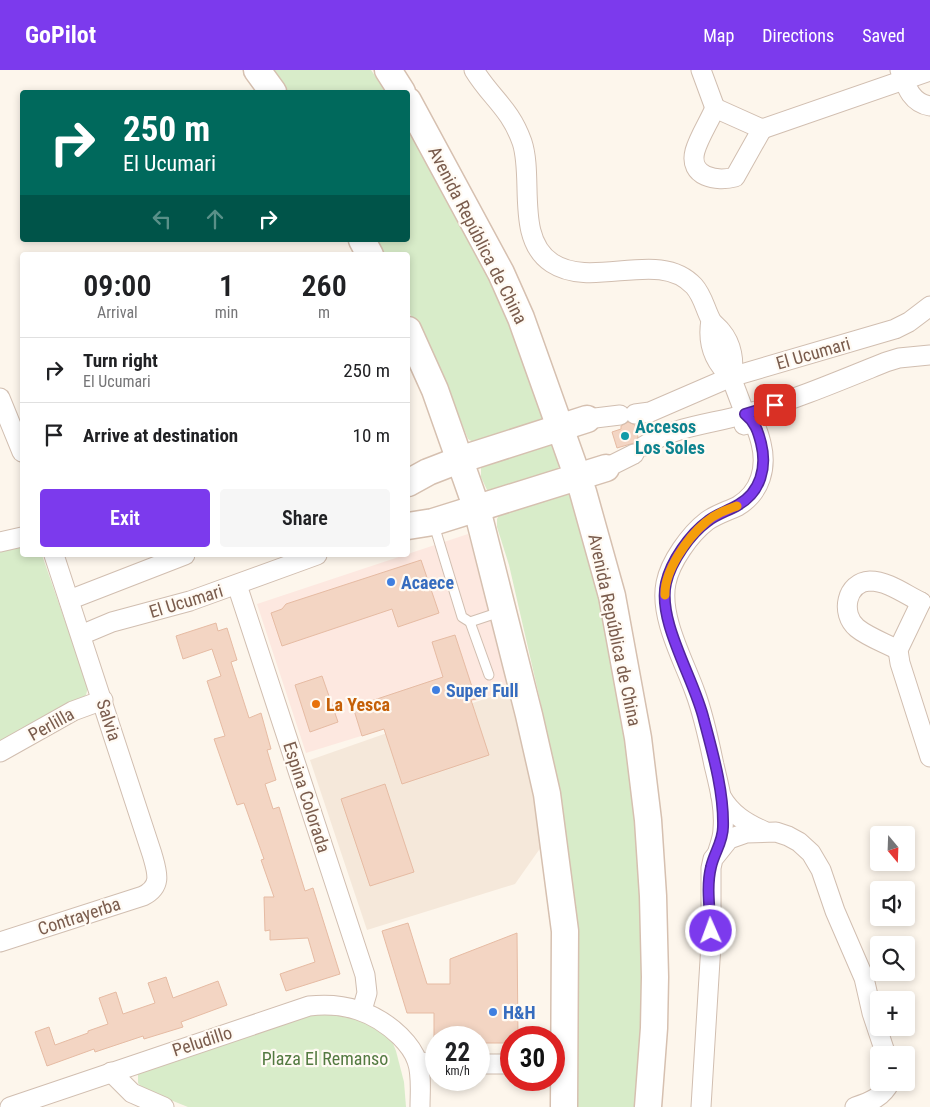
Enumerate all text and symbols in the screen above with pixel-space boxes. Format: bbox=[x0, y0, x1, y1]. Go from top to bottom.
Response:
text: GoPilot bbox=[25, 21, 96, 49]
text: Map bbox=[703, 25, 734, 46]
text: Directions bbox=[762, 25, 834, 46]
text: Saved bbox=[862, 25, 905, 46]
text: 250 m bbox=[123, 109, 210, 150]
icon: right bbox=[40, 110, 105, 175]
street label: Avenida República de China bbox=[424, 143, 532, 327]
text: El Ucumari bbox=[123, 151, 216, 176]
icon: left bbox=[148, 205, 176, 233]
icon: ahead bbox=[201, 205, 229, 233]
icon: right bbox=[254, 205, 282, 233]
text: 09:00 bbox=[83, 268, 152, 303]
text: 1 bbox=[219, 268, 234, 303]
text: 260 bbox=[301, 268, 347, 303]
text: Arrival bbox=[97, 303, 138, 322]
text: min bbox=[215, 303, 238, 322]
text: m bbox=[318, 303, 330, 322]
street label: El Ucumari bbox=[774, 332, 852, 374]
text: Turn right bbox=[83, 349, 158, 372]
icon: right bbox=[40, 356, 68, 384]
text: 250 m bbox=[343, 359, 390, 382]
text: El Ucumari bbox=[83, 372, 151, 391]
pin bbox=[754, 384, 796, 426]
icon: arrive bbox=[761, 391, 789, 419]
place label: Accesos Los Soles bbox=[635, 416, 705, 458]
icon: arrive bbox=[40, 421, 68, 449]
text: Arrive at destination bbox=[83, 424, 238, 447]
text: 10 m bbox=[353, 424, 390, 447]
marker: Accesos Los Soles bbox=[619, 430, 631, 442]
button: Exit bbox=[40, 489, 210, 547]
button: Share bbox=[220, 489, 390, 547]
street label: Avenida República de China bbox=[584, 532, 646, 728]
place label: Acaece bbox=[401, 572, 454, 593]
marker: Acaece bbox=[385, 576, 397, 588]
street label: El Ucumari bbox=[147, 580, 225, 622]
place label: Super Full bbox=[446, 680, 519, 701]
marker: Super Full bbox=[430, 684, 442, 696]
place label: La Yesca bbox=[326, 694, 390, 715]
street label: Salvia bbox=[92, 697, 126, 743]
marker: La Yesca bbox=[310, 698, 322, 710]
street label: Perlilla bbox=[25, 703, 77, 745]
street label: Espina Colorada bbox=[279, 739, 335, 855]
north arrow bbox=[870, 826, 915, 871]
map controls bbox=[870, 826, 915, 1091]
button: sound bbox=[870, 881, 915, 926]
street label: Contrayerba bbox=[35, 893, 123, 939]
position arrow bbox=[684, 904, 736, 956]
button: search bbox=[870, 936, 915, 981]
button: + bbox=[870, 991, 915, 1036]
place label: H&H bbox=[503, 1002, 536, 1023]
marker: H&H bbox=[487, 1006, 499, 1018]
street label: Peludillo bbox=[170, 1022, 234, 1060]
speed limit sign: 30 bbox=[500, 1026, 565, 1091]
text: 22 bbox=[445, 1038, 470, 1067]
button: − bbox=[870, 1046, 915, 1091]
park label: Plaza El Remanso bbox=[262, 1048, 388, 1069]
text: km/h bbox=[445, 1064, 470, 1078]

